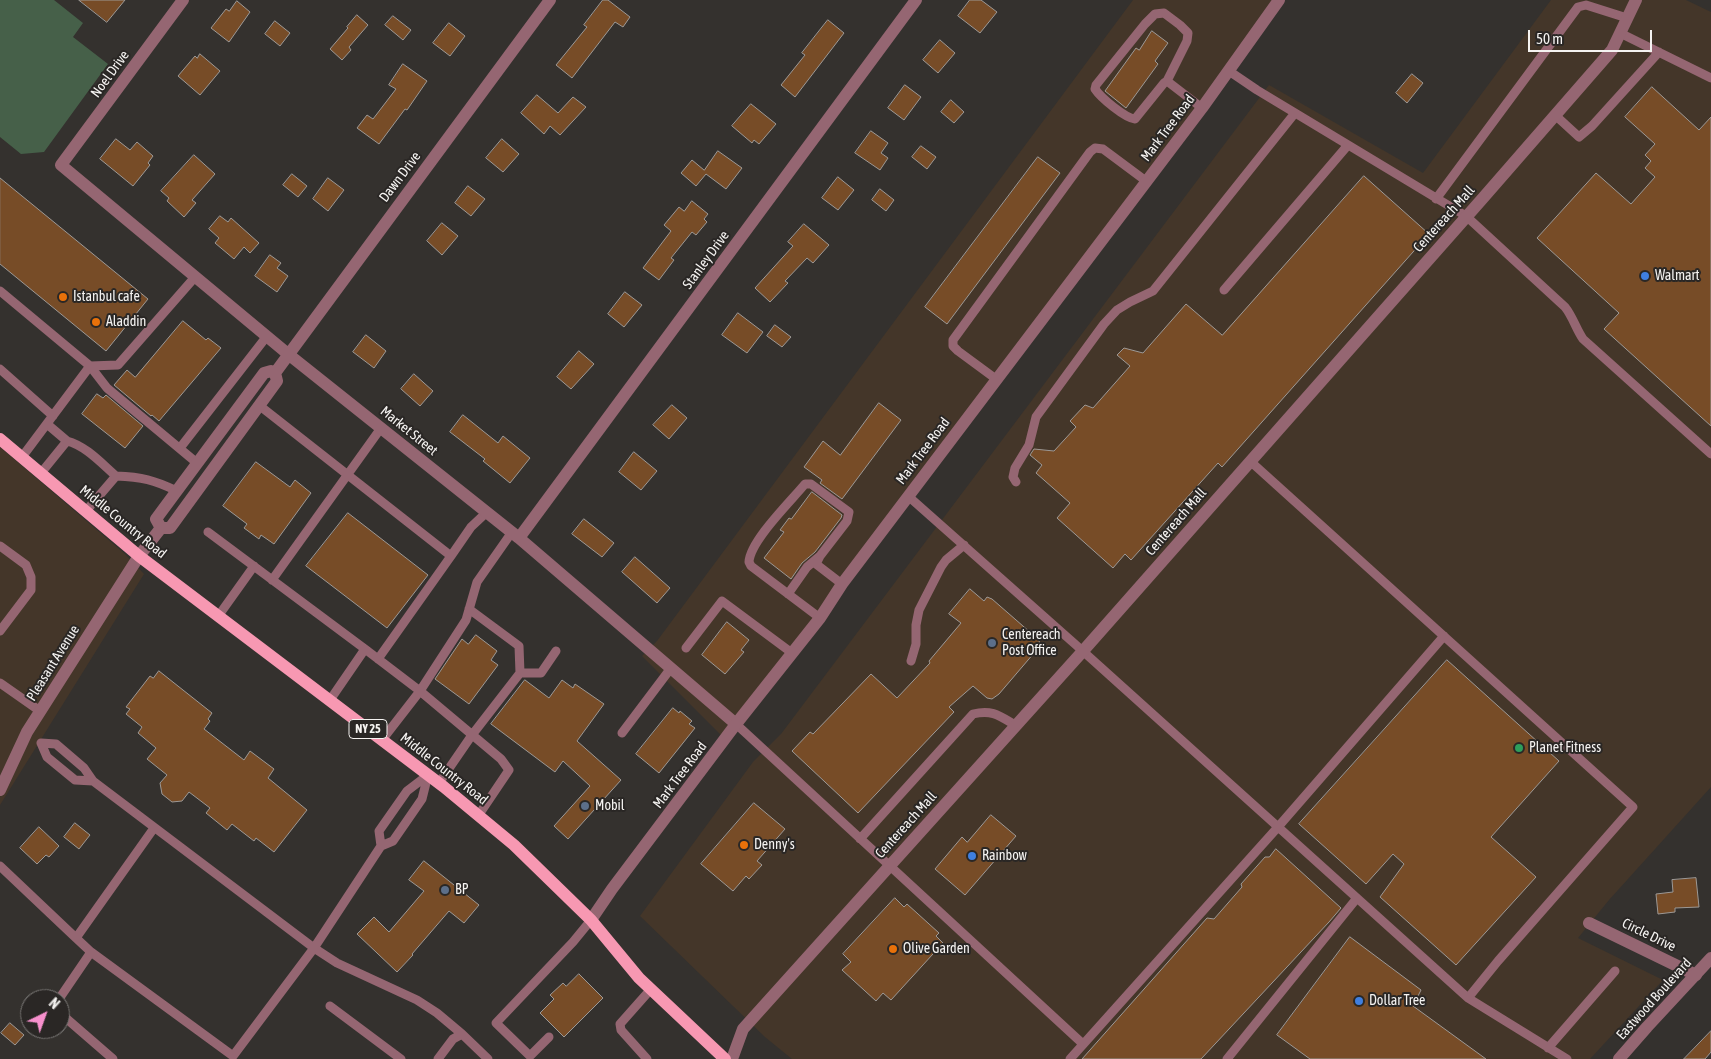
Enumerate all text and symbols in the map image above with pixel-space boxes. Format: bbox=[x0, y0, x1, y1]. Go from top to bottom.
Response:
scale bar bbox=[1531, 20, 1655, 52]
text: 50 m bbox=[1536, 30, 1563, 47]
street label: Noel Drive bbox=[87, 47, 133, 101]
street label: Mark Tree Road bbox=[1138, 91, 1198, 165]
street label: Dawn Drive bbox=[376, 149, 424, 205]
street label: Centereach Mall bbox=[1410, 182, 1478, 256]
street label: Stanley Drive bbox=[679, 228, 733, 292]
place label: Walmart bbox=[1655, 268, 1700, 284]
marker: Walmart bbox=[1639, 270, 1651, 282]
place label: Istanbul cafe bbox=[73, 289, 140, 305]
marker: Istanbul cafe bbox=[57, 291, 69, 303]
place label: Aladdin bbox=[106, 314, 146, 330]
marker: Aladdin bbox=[90, 316, 102, 328]
street label: Market Street bbox=[377, 403, 441, 459]
street label: Mark Tree Road bbox=[893, 414, 953, 488]
street label: Middle Country Road bbox=[76, 482, 170, 562]
street label: Centereach Mall bbox=[1142, 485, 1210, 559]
street label: Pleasant Avenue bbox=[23, 622, 83, 704]
place label: Centereach Post Office bbox=[1002, 627, 1061, 660]
marker: Centereach Post Office bbox=[986, 637, 998, 649]
road number: NY 25 bbox=[349, 720, 387, 739]
street label: Middle Country Road bbox=[397, 730, 491, 808]
street label: Mark Tree Road bbox=[650, 738, 710, 812]
place label: Planet Fitness bbox=[1529, 740, 1601, 756]
marker: Planet Fitness bbox=[1513, 742, 1525, 754]
street label: Centereach Mall bbox=[872, 788, 940, 862]
place label: Mobil bbox=[595, 798, 625, 814]
marker: Mobil bbox=[579, 800, 591, 812]
place label: Denny's bbox=[754, 837, 795, 853]
marker: Denny's bbox=[738, 839, 750, 851]
place label: Rainbow bbox=[982, 848, 1027, 864]
marker: Rainbow bbox=[966, 850, 978, 862]
place label: BP bbox=[455, 882, 468, 898]
marker: BP bbox=[439, 884, 451, 896]
street label: Circle Drive bbox=[1619, 915, 1679, 955]
place label: Olive Garden bbox=[903, 941, 970, 957]
marker: Olive Garden bbox=[887, 943, 899, 955]
street label: Eastwood Boulevard bbox=[1613, 955, 1695, 1043]
north arrow bbox=[20, 989, 70, 1039]
place label: Dollar Tree bbox=[1369, 993, 1425, 1009]
text: N bbox=[46, 995, 63, 1012]
marker: Dollar Tree bbox=[1353, 995, 1365, 1007]

